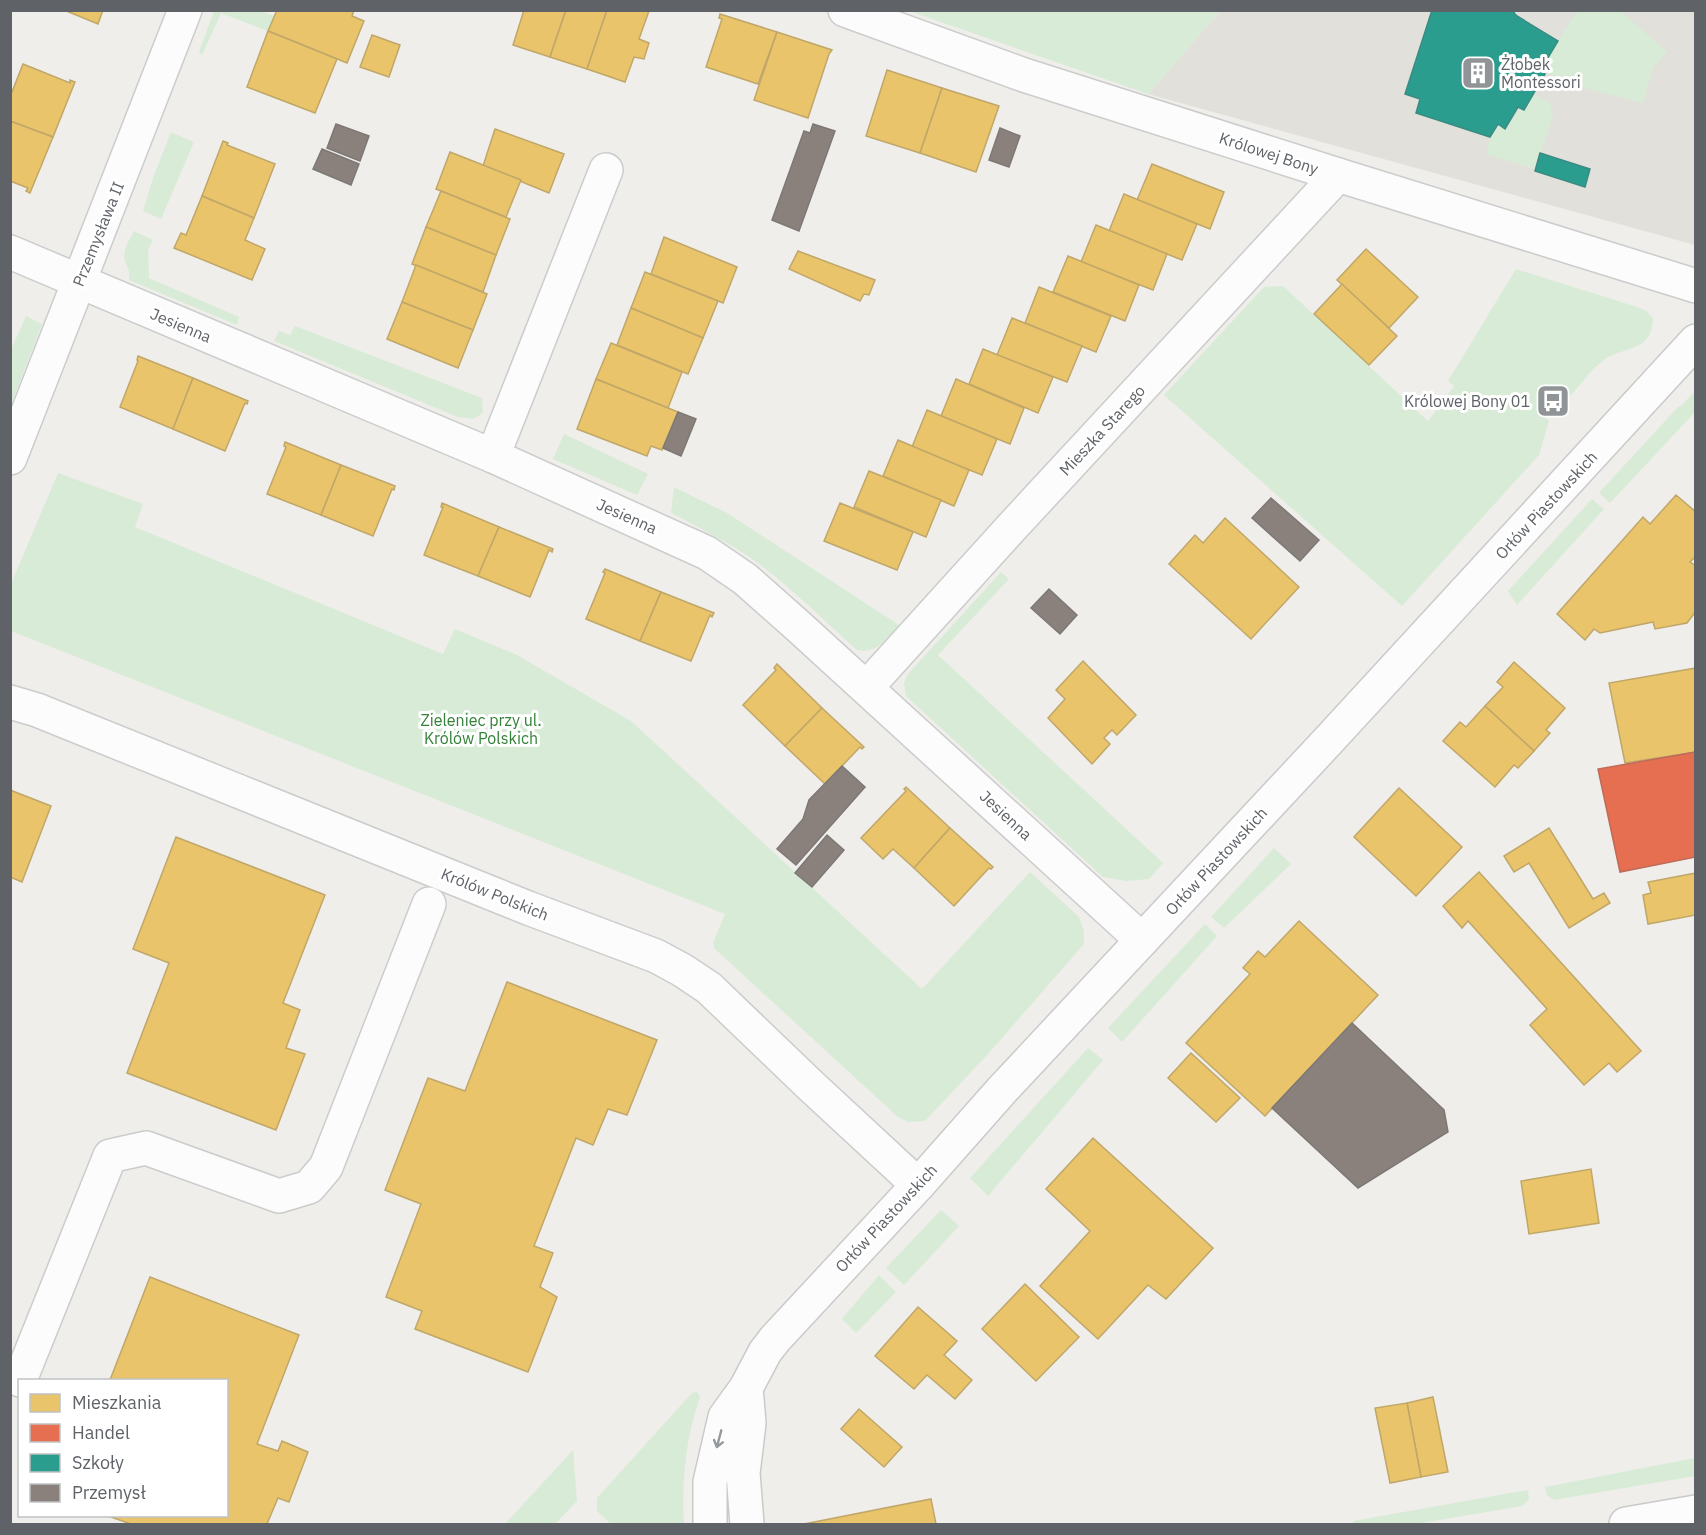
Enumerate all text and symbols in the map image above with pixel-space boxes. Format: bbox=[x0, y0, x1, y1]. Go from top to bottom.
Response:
place label: Żłobek Montessori bbox=[1501, 54, 1581, 92]
building icon: Żłobek Montessori bbox=[1460, 55, 1496, 91]
street label: Królowej Bony bbox=[1217, 128, 1321, 178]
street label: Przemysława II bbox=[68, 179, 128, 289]
street label: Jesienna bbox=[148, 303, 215, 347]
street label: Mieszka Starego bbox=[1055, 380, 1149, 480]
bus stop icon: Królowej Bony 01 bbox=[1535, 383, 1571, 419]
place label: Królowej Bony 01 bbox=[1404, 391, 1530, 411]
street label: Orłów Piastowskich bbox=[1491, 447, 1601, 563]
street label: Jesienna bbox=[594, 494, 661, 538]
park label: Zieleniec przy ul. Królów Polskich bbox=[420, 710, 542, 748]
street label: Jesienna bbox=[976, 786, 1037, 845]
street label: Orłów Piastowskich bbox=[1161, 803, 1271, 919]
street label: Królów Polskich bbox=[438, 863, 552, 925]
street label: Orłów Piastowskich bbox=[831, 1160, 941, 1276]
legend bbox=[18, 1379, 228, 1517]
text: Mieszkania bbox=[72, 1391, 162, 1414]
text: Handel bbox=[72, 1421, 130, 1444]
one-way arrow bbox=[713, 1429, 725, 1448]
text: Szkoły bbox=[72, 1451, 124, 1474]
text: Przemysł bbox=[72, 1481, 146, 1504]

